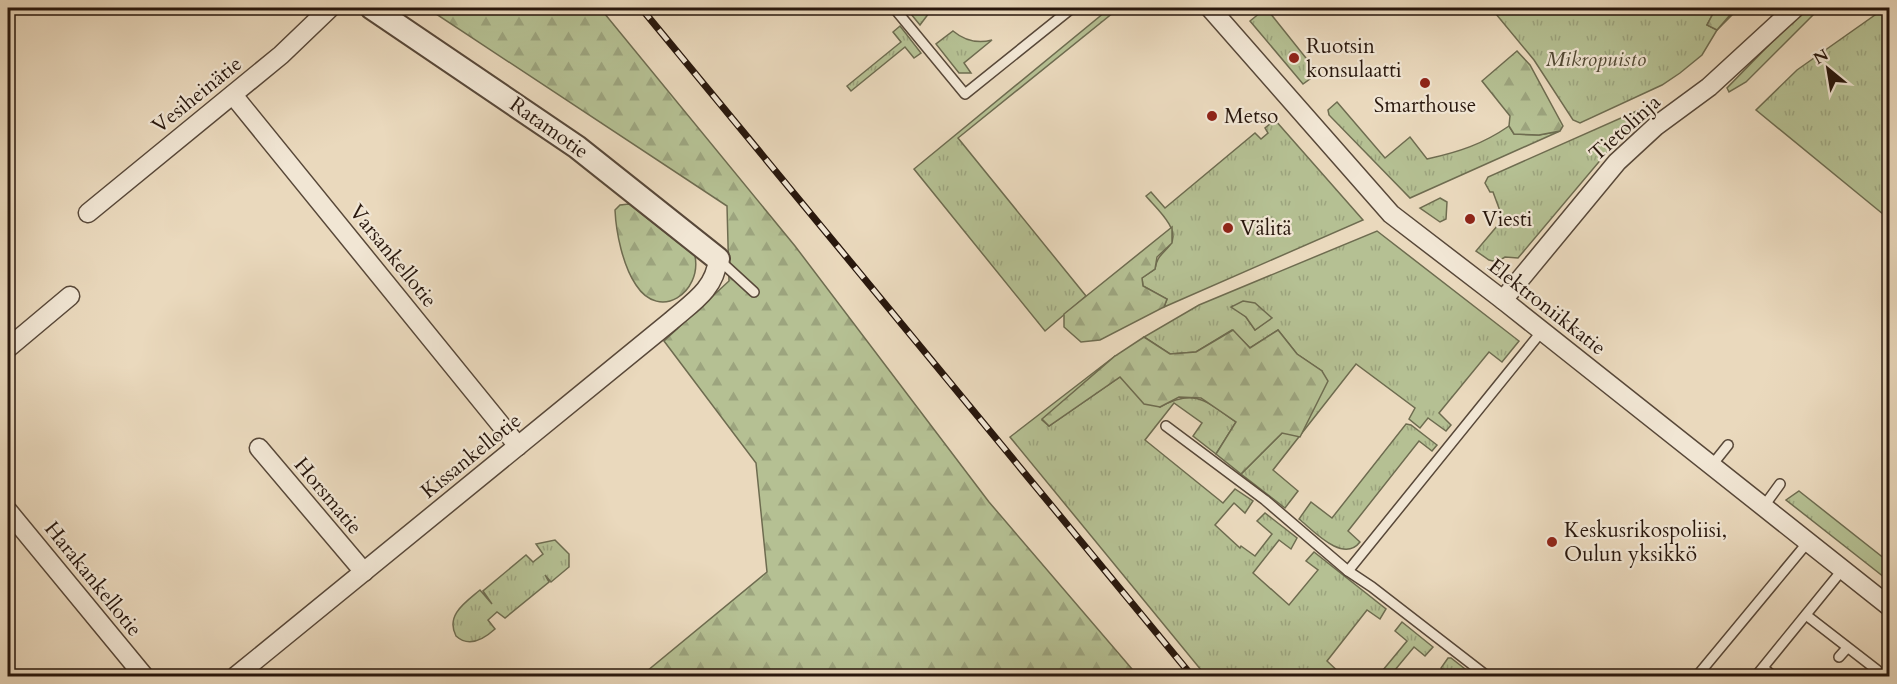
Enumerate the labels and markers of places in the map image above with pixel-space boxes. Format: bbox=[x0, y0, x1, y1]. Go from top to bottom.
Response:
place label: Ruotsin konsulaatti bbox=[1306, 32, 1402, 85]
marker: Ruotsin konsulaatti bbox=[1287, 51, 1301, 65]
marker: Smarthouse bbox=[1418, 76, 1432, 90]
place label: Smarthouse bbox=[1374, 91, 1476, 120]
place label: Metso bbox=[1224, 102, 1278, 131]
marker: Metso bbox=[1205, 109, 1219, 123]
place label: Viesti bbox=[1482, 205, 1533, 234]
marker: Viesti bbox=[1463, 212, 1477, 226]
place label: Välitä bbox=[1240, 214, 1292, 243]
marker: Välitä bbox=[1221, 221, 1235, 235]
place label: Keskusrikospoliisi, Oulun yksikkö bbox=[1564, 516, 1727, 569]
marker: Keskusrikospoliisi, Oulun yksikkö bbox=[1545, 535, 1559, 549]

